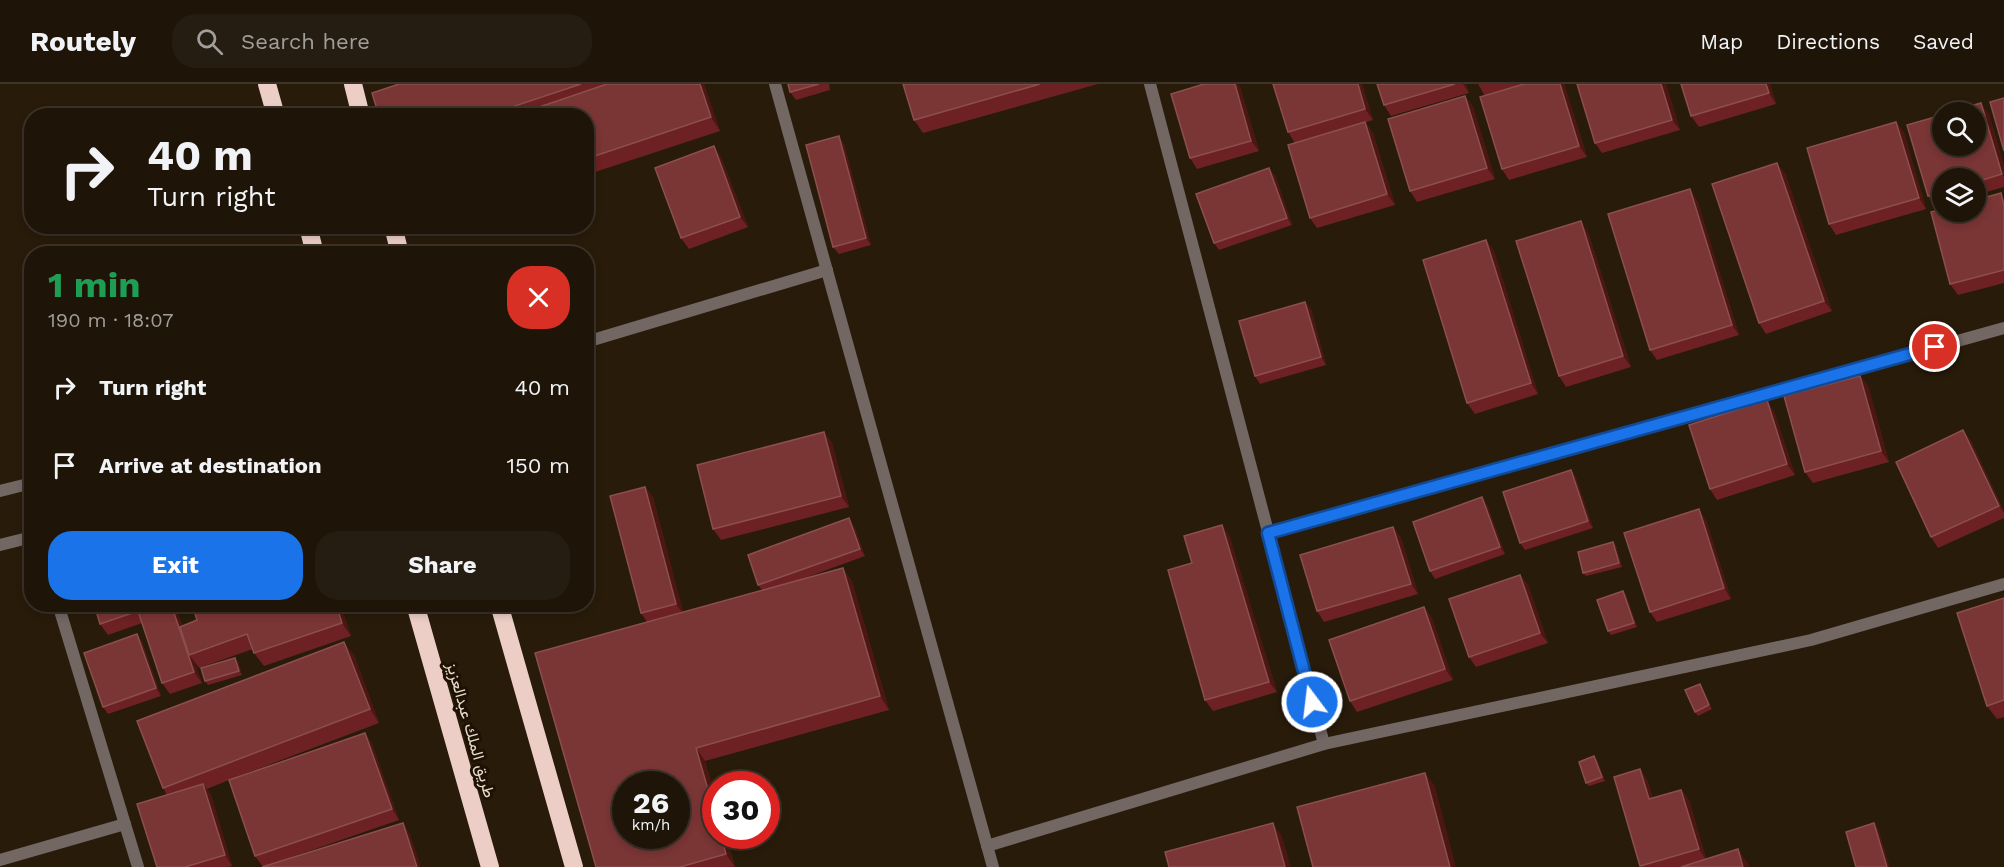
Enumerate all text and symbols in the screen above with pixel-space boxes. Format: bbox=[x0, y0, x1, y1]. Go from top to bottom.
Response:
search box bbox=[172, 14, 592, 68]
text: Routely bbox=[30, 25, 136, 58]
icon: search bbox=[193, 25, 226, 58]
text: Search here bbox=[241, 29, 370, 54]
text: Map bbox=[1700, 29, 1743, 54]
text: Directions bbox=[1776, 29, 1880, 54]
text: Saved bbox=[1913, 29, 1974, 54]
map controls bbox=[1932, 102, 1986, 222]
button: search bbox=[1932, 102, 1986, 156]
text: 40 m bbox=[147, 131, 253, 180]
icon: right bbox=[48, 132, 126, 210]
button: layers bbox=[1932, 168, 1986, 222]
text: Turn right bbox=[147, 181, 276, 213]
text: 1 min bbox=[48, 264, 140, 306]
button: close bbox=[507, 266, 570, 329]
text: 190 m · 18:07 bbox=[48, 308, 174, 332]
pin bbox=[1909, 321, 1960, 372]
icon: arrive bbox=[1918, 330, 1951, 363]
icon: right bbox=[48, 371, 81, 404]
text: Turn right bbox=[99, 375, 206, 400]
text: 40 m bbox=[514, 375, 570, 400]
icon: arrive bbox=[48, 449, 81, 482]
text: Arrive at destination bbox=[99, 453, 322, 478]
text: 150 m bbox=[506, 453, 570, 478]
button: Exit bbox=[48, 531, 303, 600]
button: Share bbox=[315, 531, 570, 600]
street label: طريق الملك عبدالعزيز bbox=[441, 659, 499, 800]
position arrow bbox=[1280, 670, 1344, 734]
speed limit sign: 30 bbox=[702, 771, 780, 849]
text: 26 bbox=[633, 785, 669, 820]
text: km/h bbox=[632, 816, 670, 834]

